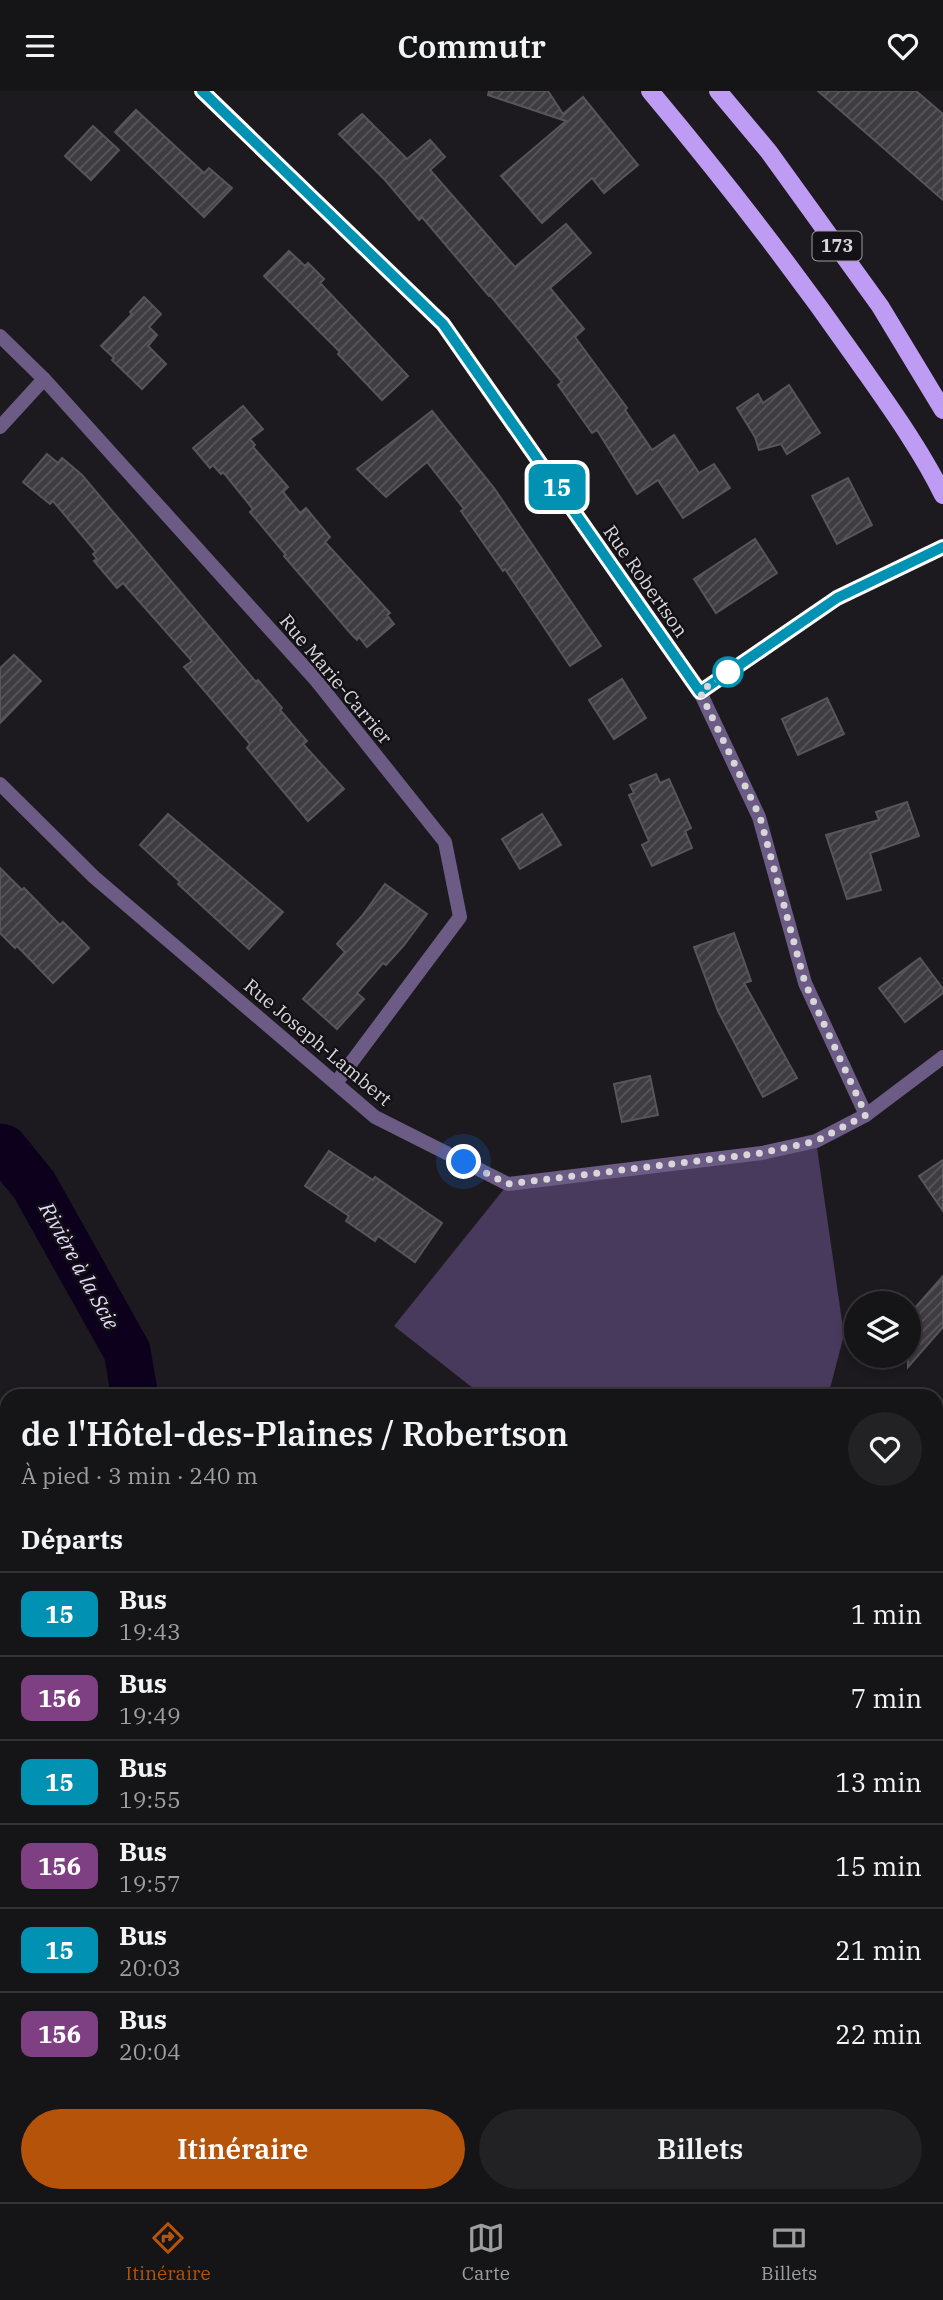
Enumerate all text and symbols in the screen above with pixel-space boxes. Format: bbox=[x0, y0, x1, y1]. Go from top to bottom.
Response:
text: Commutr bbox=[397, 25, 546, 67]
icon: menu bbox=[21, 27, 59, 65]
icon: heart bbox=[884, 27, 922, 65]
road number: 173 bbox=[812, 231, 862, 261]
line badge: 15 bbox=[526, 464, 588, 510]
text: 15 bbox=[543, 471, 571, 503]
street label: Rue Robertson bbox=[598, 520, 694, 642]
street label: Rue Marie-Carrier bbox=[275, 609, 398, 749]
unlabelled marker bbox=[713, 657, 743, 687]
street label: Rue Joseph-Lambert bbox=[239, 973, 397, 1111]
your location bbox=[446, 1144, 481, 1179]
water label: Rivière à la Scie bbox=[33, 1196, 127, 1335]
map controls bbox=[844, 1291, 921, 1368]
button: layers bbox=[844, 1291, 921, 1368]
text: de l'Hôtel-des-Plaines / Robertson bbox=[21, 1412, 568, 1455]
button: heart bbox=[848, 1412, 922, 1486]
text: À pied · 3 min · 240 m bbox=[21, 1460, 258, 1490]
text: Départs bbox=[21, 1522, 123, 1556]
text: Bus bbox=[119, 1582, 167, 1616]
text: 1 min bbox=[851, 1597, 922, 1631]
text: 15 bbox=[45, 1598, 74, 1630]
text: 19:43 bbox=[119, 1616, 181, 1646]
text: Bus bbox=[119, 1666, 167, 1700]
text: 7 min bbox=[851, 1681, 922, 1715]
text: 156 bbox=[38, 1682, 81, 1714]
text: 19:49 bbox=[119, 1700, 181, 1730]
text: Bus bbox=[119, 1750, 167, 1784]
text: 13 min bbox=[835, 1765, 922, 1799]
text: 15 bbox=[45, 1766, 74, 1798]
text: 19:55 bbox=[119, 1784, 181, 1814]
text: Bus bbox=[119, 1834, 167, 1868]
text: 15 min bbox=[835, 1849, 922, 1883]
text: 156 bbox=[38, 1850, 81, 1882]
text: 19:57 bbox=[119, 1868, 181, 1898]
text: Bus bbox=[119, 1918, 167, 1952]
text: 21 min bbox=[835, 1933, 922, 1967]
text: 15 bbox=[45, 1934, 74, 1966]
text: 20:03 bbox=[119, 1952, 181, 1982]
text: Bus bbox=[119, 2002, 167, 2036]
text: 22 min bbox=[835, 2017, 922, 2051]
text: 156 bbox=[38, 2018, 81, 2050]
text: 20:04 bbox=[119, 2036, 181, 2066]
button: Itinéraire bbox=[21, 2109, 465, 2189]
button: Billets bbox=[479, 2109, 922, 2189]
tab: Itinéraire bbox=[126, 2219, 211, 2285]
tab: Carte bbox=[462, 2219, 510, 2285]
tab: Billets bbox=[761, 2219, 817, 2285]

